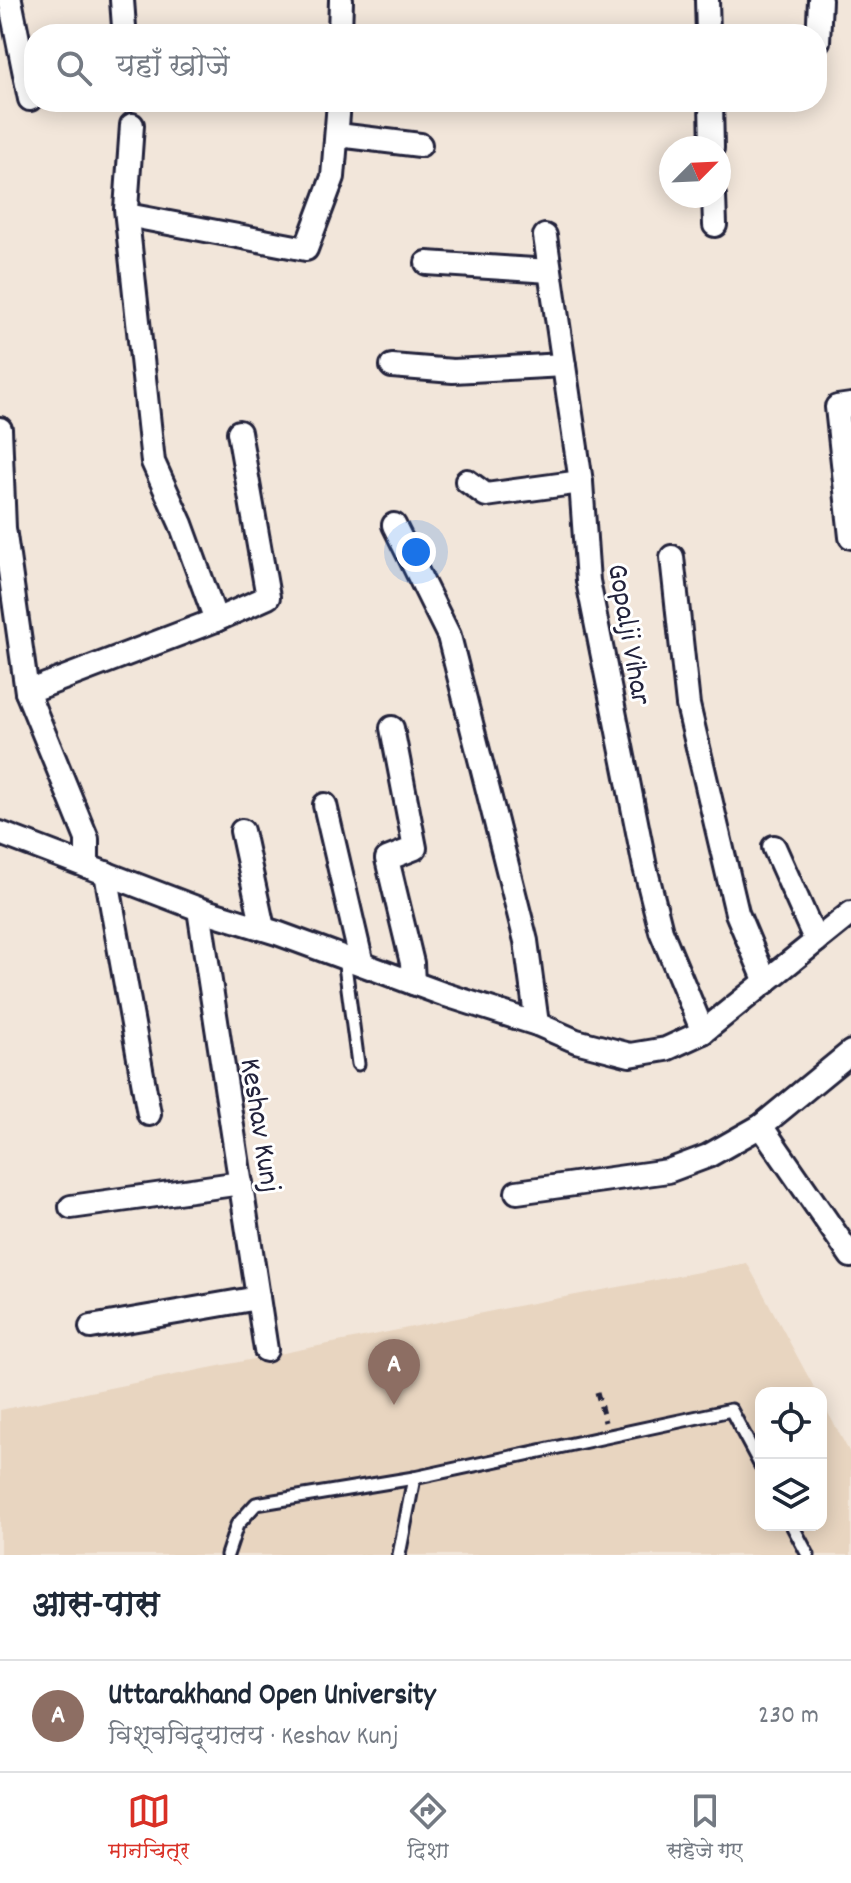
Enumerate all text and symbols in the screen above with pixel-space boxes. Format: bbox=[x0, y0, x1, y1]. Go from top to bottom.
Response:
search box bbox=[24, 24, 827, 112]
icon: search bbox=[52, 46, 96, 90]
text: यहाँ खोजें bbox=[116, 47, 230, 90]
north arrow bbox=[659, 136, 731, 208]
your location bbox=[396, 532, 436, 572]
street label: Gopalji Vihar bbox=[593, 561, 660, 709]
street label: Keshav Kunj bbox=[226, 1055, 289, 1196]
pin: A bbox=[368, 1339, 420, 1405]
map controls bbox=[755, 1387, 827, 1531]
button: locate bbox=[755, 1387, 827, 1459]
button: layers bbox=[755, 1459, 827, 1531]
text: आस-पास bbox=[32, 1583, 159, 1632]
text: Uttarakhand Open University bbox=[108, 1676, 436, 1719]
text: A bbox=[51, 1698, 65, 1735]
text: 230 m bbox=[758, 1698, 819, 1735]
text: विश्वविद्यालय · Keshav Kunj bbox=[108, 1719, 399, 1756]
tab: मानचित्र bbox=[108, 1789, 189, 1868]
tab: दिशा bbox=[406, 1789, 450, 1868]
tab: सहेजे गए bbox=[667, 1789, 743, 1868]

